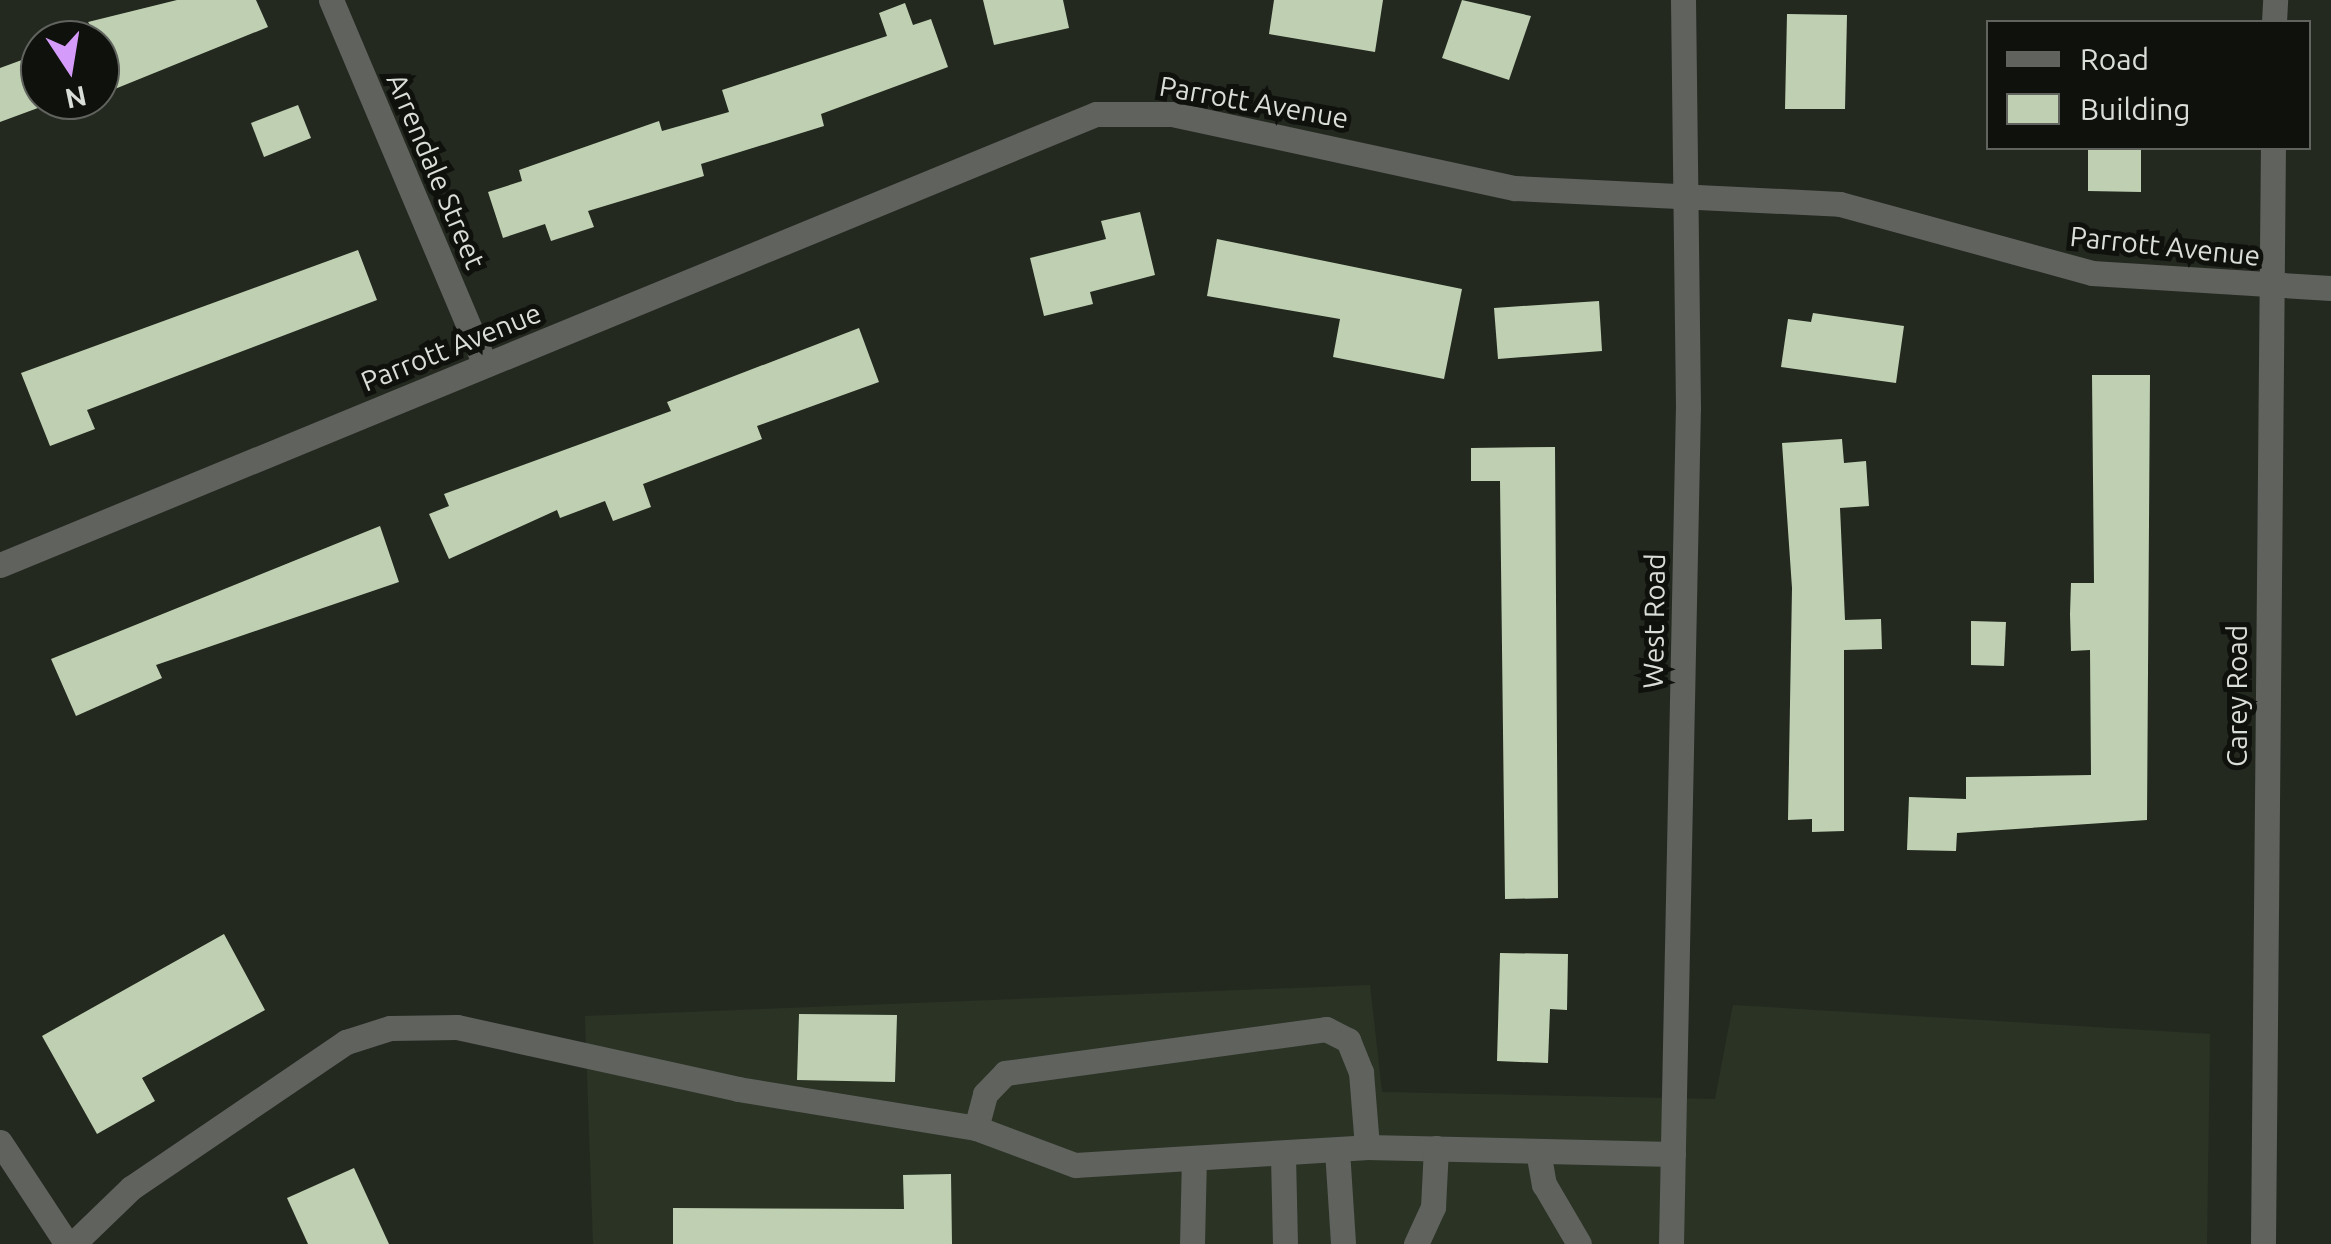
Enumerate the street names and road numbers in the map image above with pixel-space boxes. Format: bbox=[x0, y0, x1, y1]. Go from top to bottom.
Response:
street label: Arrendale Street bbox=[380, 68, 492, 274]
street label: Parrott Avenue bbox=[1157, 69, 1351, 135]
street label: Parrott Avenue bbox=[2068, 219, 2262, 273]
street label: Parrott Avenue bbox=[356, 296, 546, 398]
street label: West Road bbox=[1636, 553, 1672, 689]
street label: Carey Road bbox=[2220, 625, 2254, 767]

